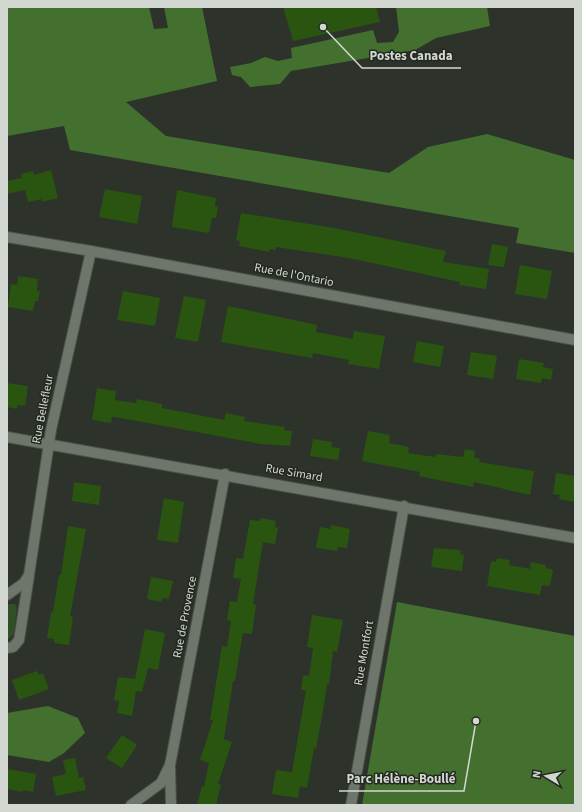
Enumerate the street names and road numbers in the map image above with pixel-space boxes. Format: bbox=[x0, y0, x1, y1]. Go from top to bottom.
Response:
street label: Rue de l'Ontario bbox=[253, 259, 335, 291]
street label: Rue Bellefleur bbox=[28, 372, 58, 445]
street label: Rue Simard bbox=[264, 460, 324, 486]
street label: Rue de Provence bbox=[169, 574, 201, 659]
street label: Rue Montfort bbox=[350, 619, 378, 687]

